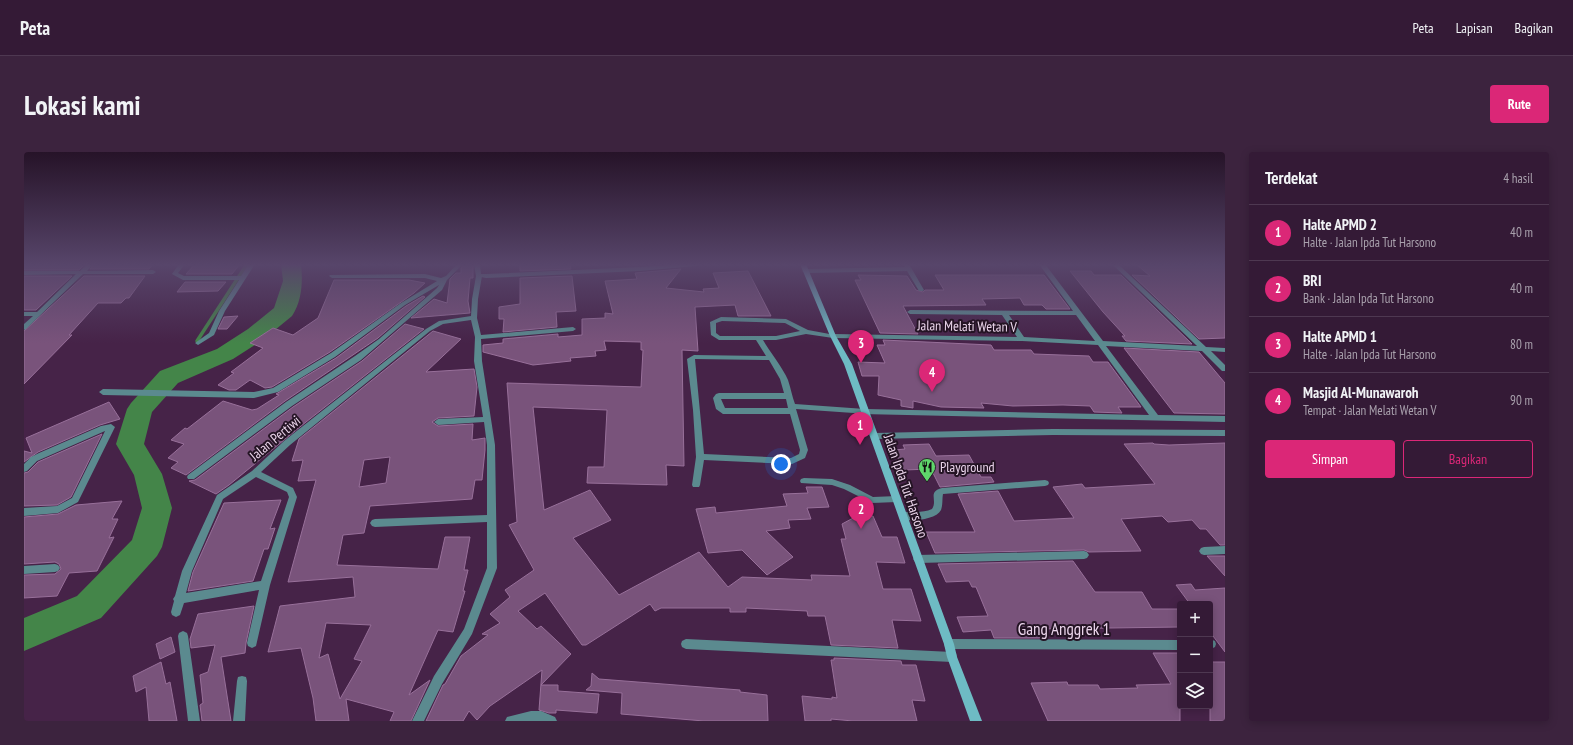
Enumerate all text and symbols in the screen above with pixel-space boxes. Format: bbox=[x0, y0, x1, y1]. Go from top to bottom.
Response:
text: Peta bbox=[20, 16, 50, 40]
text: Peta bbox=[1413, 19, 1434, 37]
text: Lapisan bbox=[1456, 19, 1493, 37]
text: Bagikan bbox=[1515, 19, 1553, 37]
button: Rute bbox=[1490, 85, 1549, 123]
text: Lokasi kami bbox=[24, 86, 141, 123]
text: Terdekat bbox=[1265, 167, 1317, 189]
text: 4 hasil bbox=[1503, 170, 1533, 187]
text: Halte APMD 2 bbox=[1303, 215, 1377, 234]
text: 1 bbox=[1275, 224, 1281, 241]
text: 40 m bbox=[1510, 224, 1533, 241]
text: Halte · Jalan Ipda Tut Harsono bbox=[1303, 234, 1436, 251]
text: BRI bbox=[1303, 271, 1321, 290]
text: 2 bbox=[1275, 280, 1281, 297]
text: 40 m bbox=[1510, 280, 1533, 297]
text: Bank · Jalan Ipda Tut Harsono bbox=[1303, 290, 1434, 307]
street label: Jalan Melati Wetan V bbox=[916, 316, 1017, 336]
text: Halte APMD 1 bbox=[1303, 327, 1377, 346]
pin: 3 bbox=[848, 330, 874, 363]
text: 3 bbox=[1275, 336, 1281, 353]
text: 80 m bbox=[1510, 336, 1533, 353]
text: Halte · Jalan Ipda Tut Harsono bbox=[1303, 346, 1436, 363]
pin: 4 bbox=[919, 359, 945, 392]
text: Masjid Al-Munawaroh bbox=[1303, 383, 1419, 402]
text: 4 bbox=[1275, 392, 1281, 409]
text: 90 m bbox=[1510, 392, 1533, 409]
text: Tempat · Jalan Melati Wetan V bbox=[1303, 402, 1436, 419]
street label: Jalan Pertiwi bbox=[245, 412, 304, 465]
pin: 1 bbox=[847, 412, 873, 445]
street label: Jalan Ipda Tut Harsono bbox=[880, 431, 932, 540]
button: Simpan bbox=[1265, 440, 1395, 478]
button: Bagikan bbox=[1403, 440, 1533, 478]
your location bbox=[771, 454, 791, 474]
restaurant icon: Playground bbox=[917, 457, 937, 482]
place label: Playground bbox=[940, 458, 995, 476]
pin: 2 bbox=[848, 496, 874, 529]
map controls bbox=[1177, 601, 1213, 709]
button: + bbox=[1177, 601, 1213, 637]
street label: Gang Anggrek 1 bbox=[1018, 618, 1110, 640]
button: − bbox=[1177, 637, 1213, 673]
button: layers bbox=[1177, 673, 1213, 709]

